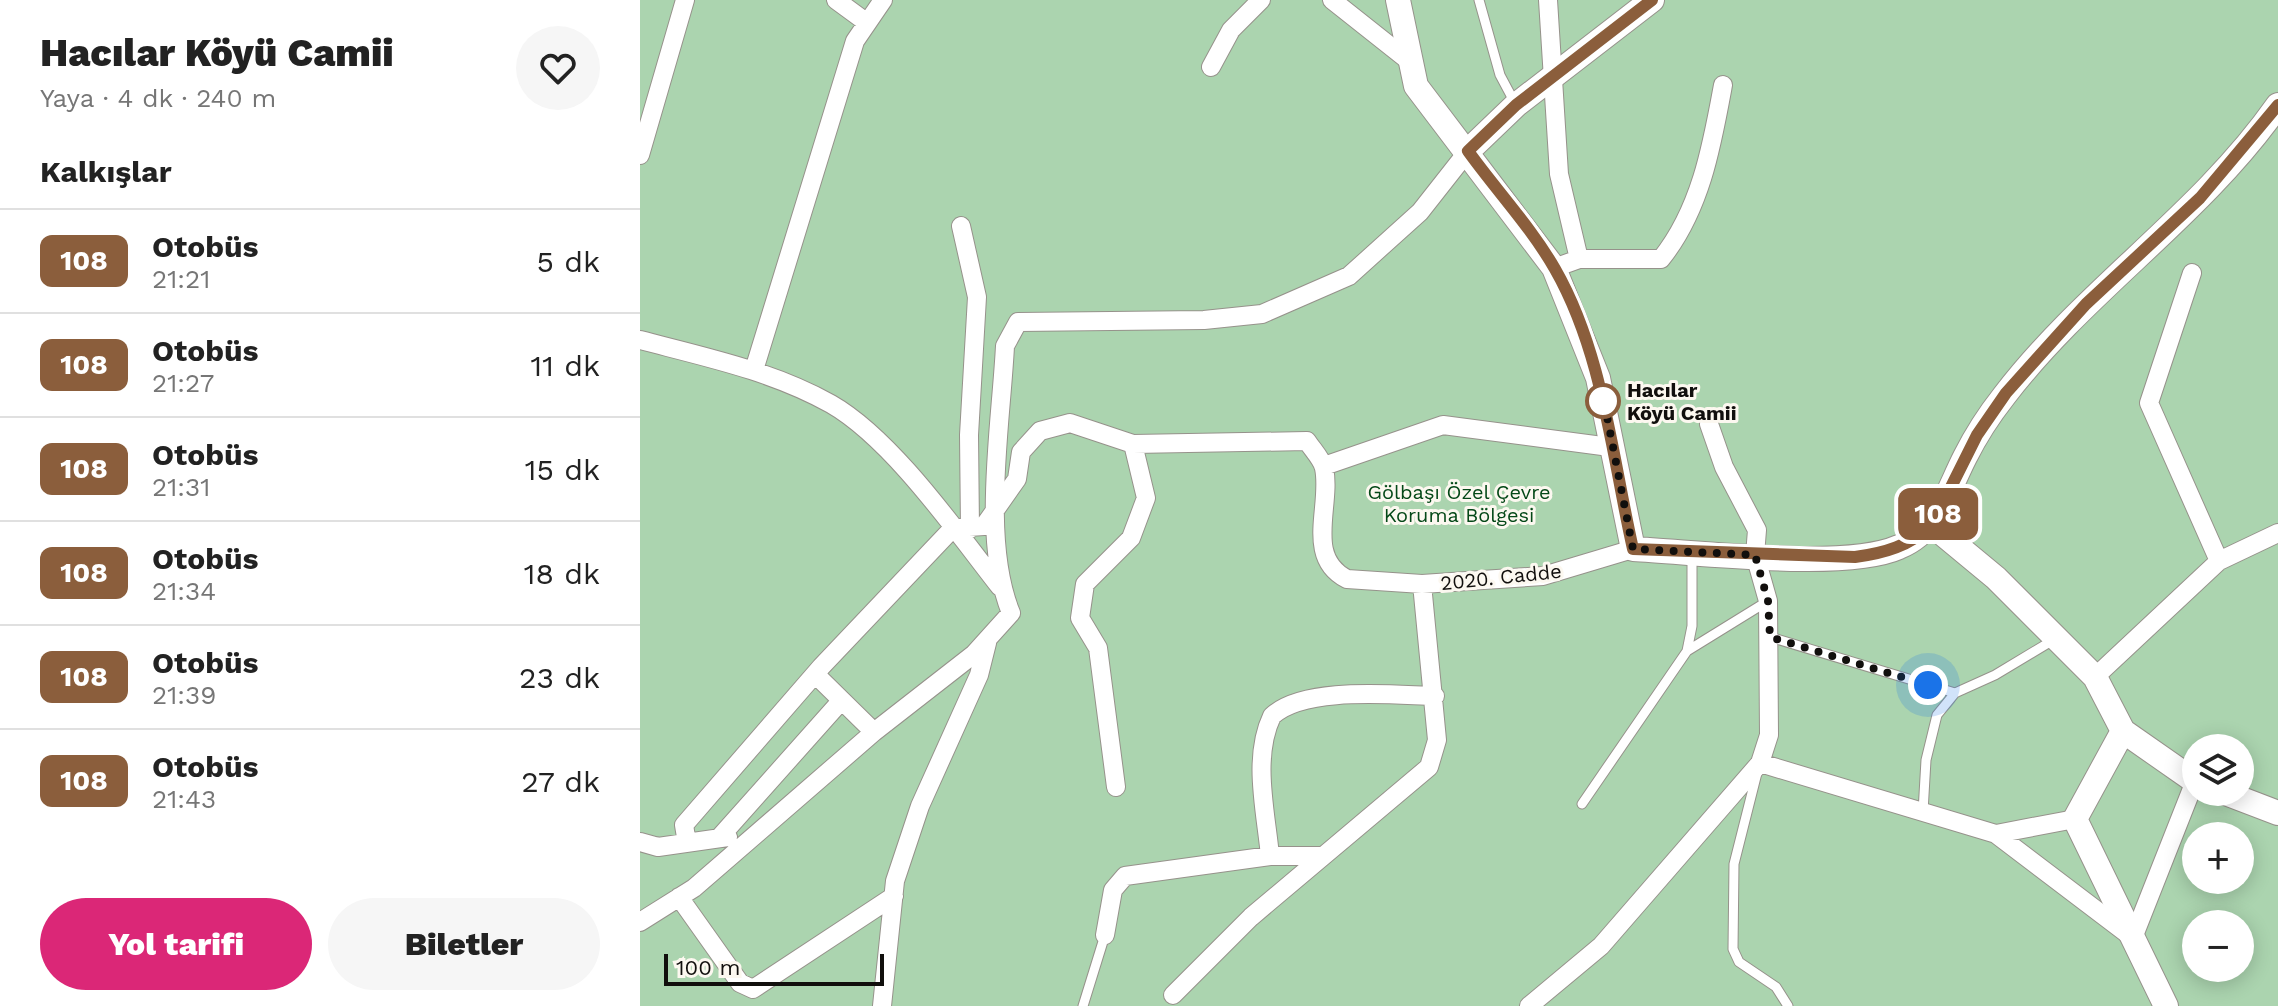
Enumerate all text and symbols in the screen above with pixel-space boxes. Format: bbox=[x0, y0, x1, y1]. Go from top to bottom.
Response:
button: heart bbox=[516, 26, 600, 110]
text: Hacılar Köyü Camii bbox=[40, 31, 394, 75]
text: Yaya · 4 dk · 240 m bbox=[40, 83, 276, 113]
text: Kalkışlar bbox=[40, 154, 172, 189]
text: Otobüs bbox=[152, 229, 259, 264]
text: 108 bbox=[60, 244, 108, 277]
text: 5 dk bbox=[536, 244, 600, 279]
text: 21:21 bbox=[152, 264, 210, 294]
text: Otobüs bbox=[152, 333, 259, 368]
text: 108 bbox=[60, 348, 108, 381]
text: 11 dk bbox=[531, 348, 600, 383]
text: 21:27 bbox=[152, 368, 214, 398]
place label: Hacılar Köyü Camii bbox=[1627, 378, 1737, 425]
marker: Hacılar Köyü Camii bbox=[1586, 384, 1620, 418]
text: Otobüs bbox=[152, 437, 259, 472]
text: 108 bbox=[60, 452, 108, 485]
text: 15 dk bbox=[525, 452, 600, 487]
text: 21:31 bbox=[152, 472, 210, 502]
park label: Gölbaşı Özel Çevre Koruma Bölgesi bbox=[1367, 480, 1551, 527]
line badge: 108 bbox=[1892, 488, 1984, 540]
text: 108 bbox=[1914, 497, 1962, 530]
text: Otobüs bbox=[152, 541, 259, 576]
text: 108 bbox=[60, 556, 108, 589]
text: 18 dk bbox=[524, 556, 600, 591]
street label: 2020. Cadde bbox=[1439, 559, 1563, 595]
text: 21:34 bbox=[152, 576, 216, 606]
text: Otobüs bbox=[152, 645, 259, 680]
text: 108 bbox=[60, 660, 108, 693]
text: 23 dk bbox=[519, 660, 600, 695]
your location bbox=[1908, 665, 1948, 705]
text: 21:39 bbox=[152, 680, 216, 710]
map controls bbox=[2182, 734, 2254, 982]
button: layers bbox=[2182, 734, 2254, 806]
text: Otobüs bbox=[152, 749, 259, 784]
text: 108 bbox=[60, 764, 108, 797]
text: 27 dk bbox=[521, 764, 600, 799]
text: 21:43 bbox=[152, 784, 216, 814]
button: + bbox=[2182, 822, 2254, 894]
button: Yol tarifi bbox=[40, 898, 312, 990]
button: Biletler bbox=[328, 898, 600, 990]
button: − bbox=[2182, 910, 2254, 982]
scale bar bbox=[664, 950, 884, 986]
text: 100 m bbox=[676, 955, 740, 980]

